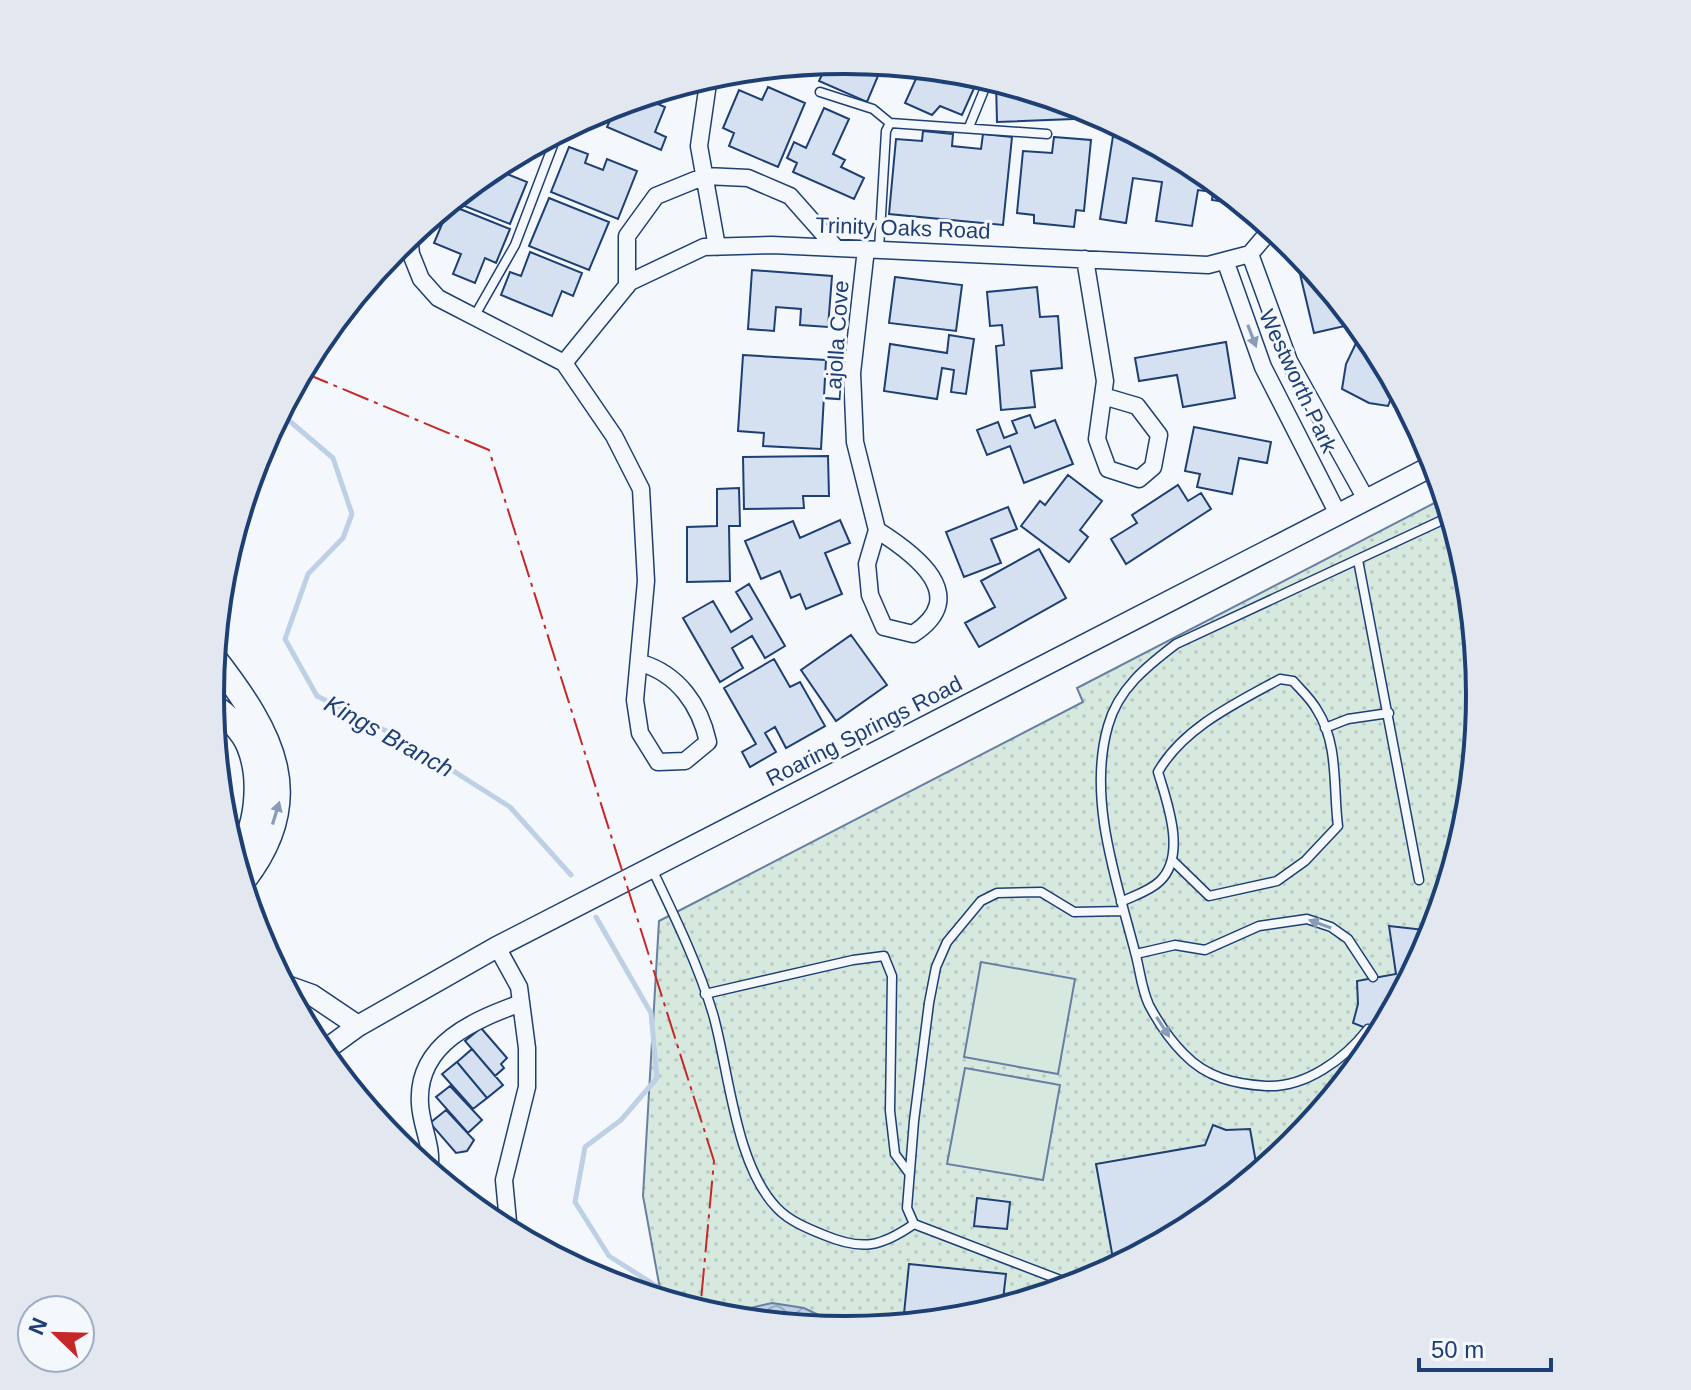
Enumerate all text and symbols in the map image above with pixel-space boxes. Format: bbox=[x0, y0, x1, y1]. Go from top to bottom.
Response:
street label: Trinity Oaks Road bbox=[815, 212, 991, 244]
street label: Lajolla Cove bbox=[820, 280, 854, 402]
street label: Westworth Park bbox=[1254, 306, 1342, 457]
one-way arrow bbox=[1246, 324, 1259, 348]
street label: Roaring Springs Road bbox=[762, 671, 966, 791]
water label: Kings Branch bbox=[320, 690, 458, 782]
one-way arrow bbox=[270, 801, 283, 825]
one-way arrow bbox=[1308, 917, 1332, 929]
one-way arrow bbox=[1155, 1016, 1170, 1037]
north arrow bbox=[16, 1294, 96, 1374]
text: N bbox=[23, 1314, 53, 1339]
scale bar bbox=[1419, 1322, 1551, 1372]
text: 50 m bbox=[1431, 1336, 1484, 1363]

